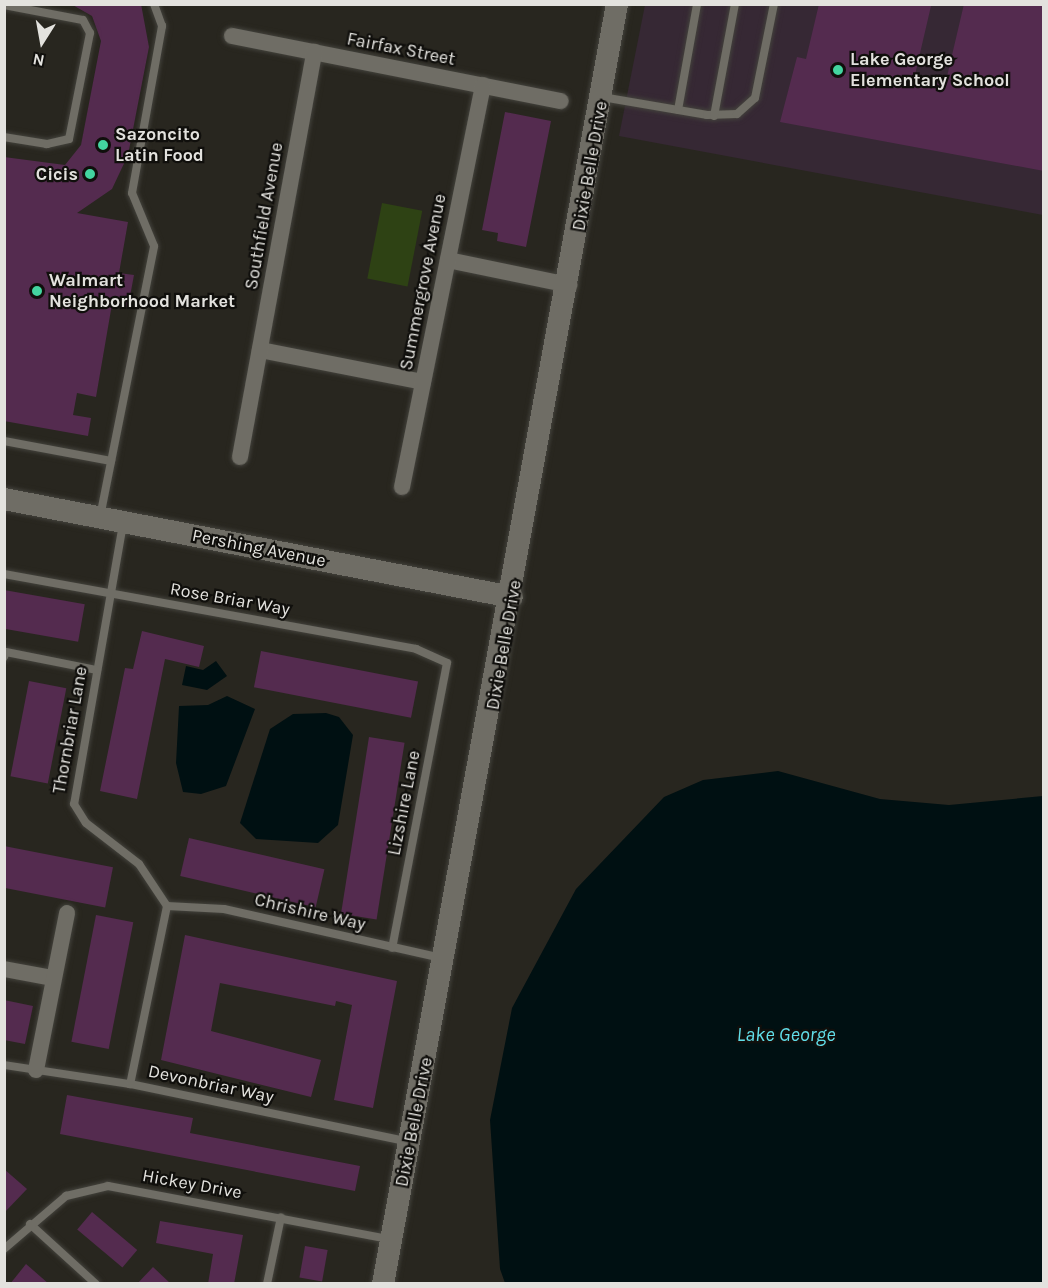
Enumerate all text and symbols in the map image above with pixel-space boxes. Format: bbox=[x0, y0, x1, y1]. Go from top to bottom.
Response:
north arrow bbox=[12, 12, 72, 72]
street label: Fairfax Street bbox=[345, 28, 457, 70]
place label: Lake George Elementary School bbox=[850, 49, 1010, 92]
text: N bbox=[31, 50, 46, 71]
marker: Lake George Elementary School bbox=[831, 63, 845, 77]
street label: Dixie Belle Drive bbox=[568, 99, 612, 233]
place label: Sazoncito Latin Food bbox=[115, 124, 204, 166]
marker: Sazoncito Latin Food bbox=[96, 138, 110, 152]
street label: Southfield Avenue bbox=[240, 141, 288, 291]
place label: Cicis bbox=[36, 163, 78, 185]
marker: Cicis bbox=[83, 167, 97, 181]
street label: Summergrove Avenue bbox=[395, 192, 451, 372]
place label: Walmart Neighborhood Market bbox=[49, 270, 235, 312]
marker: Walmart Neighborhood Market bbox=[30, 284, 44, 298]
street label: Pershing Avenue bbox=[190, 524, 328, 572]
street label: Rose Briar Way bbox=[168, 578, 292, 620]
street label: Dixie Belle Drive bbox=[482, 578, 526, 712]
street label: Thornbriar Lane bbox=[48, 665, 92, 795]
street label: Lizshire Lane bbox=[383, 749, 425, 857]
street label: Chrishire Way bbox=[252, 889, 368, 935]
water label: Lake George bbox=[737, 1022, 835, 1046]
street label: Dixie Belle Drive bbox=[391, 1055, 437, 1189]
street label: Devonbriar Way bbox=[146, 1060, 276, 1108]
street label: Hickey Drive bbox=[141, 1165, 243, 1203]

